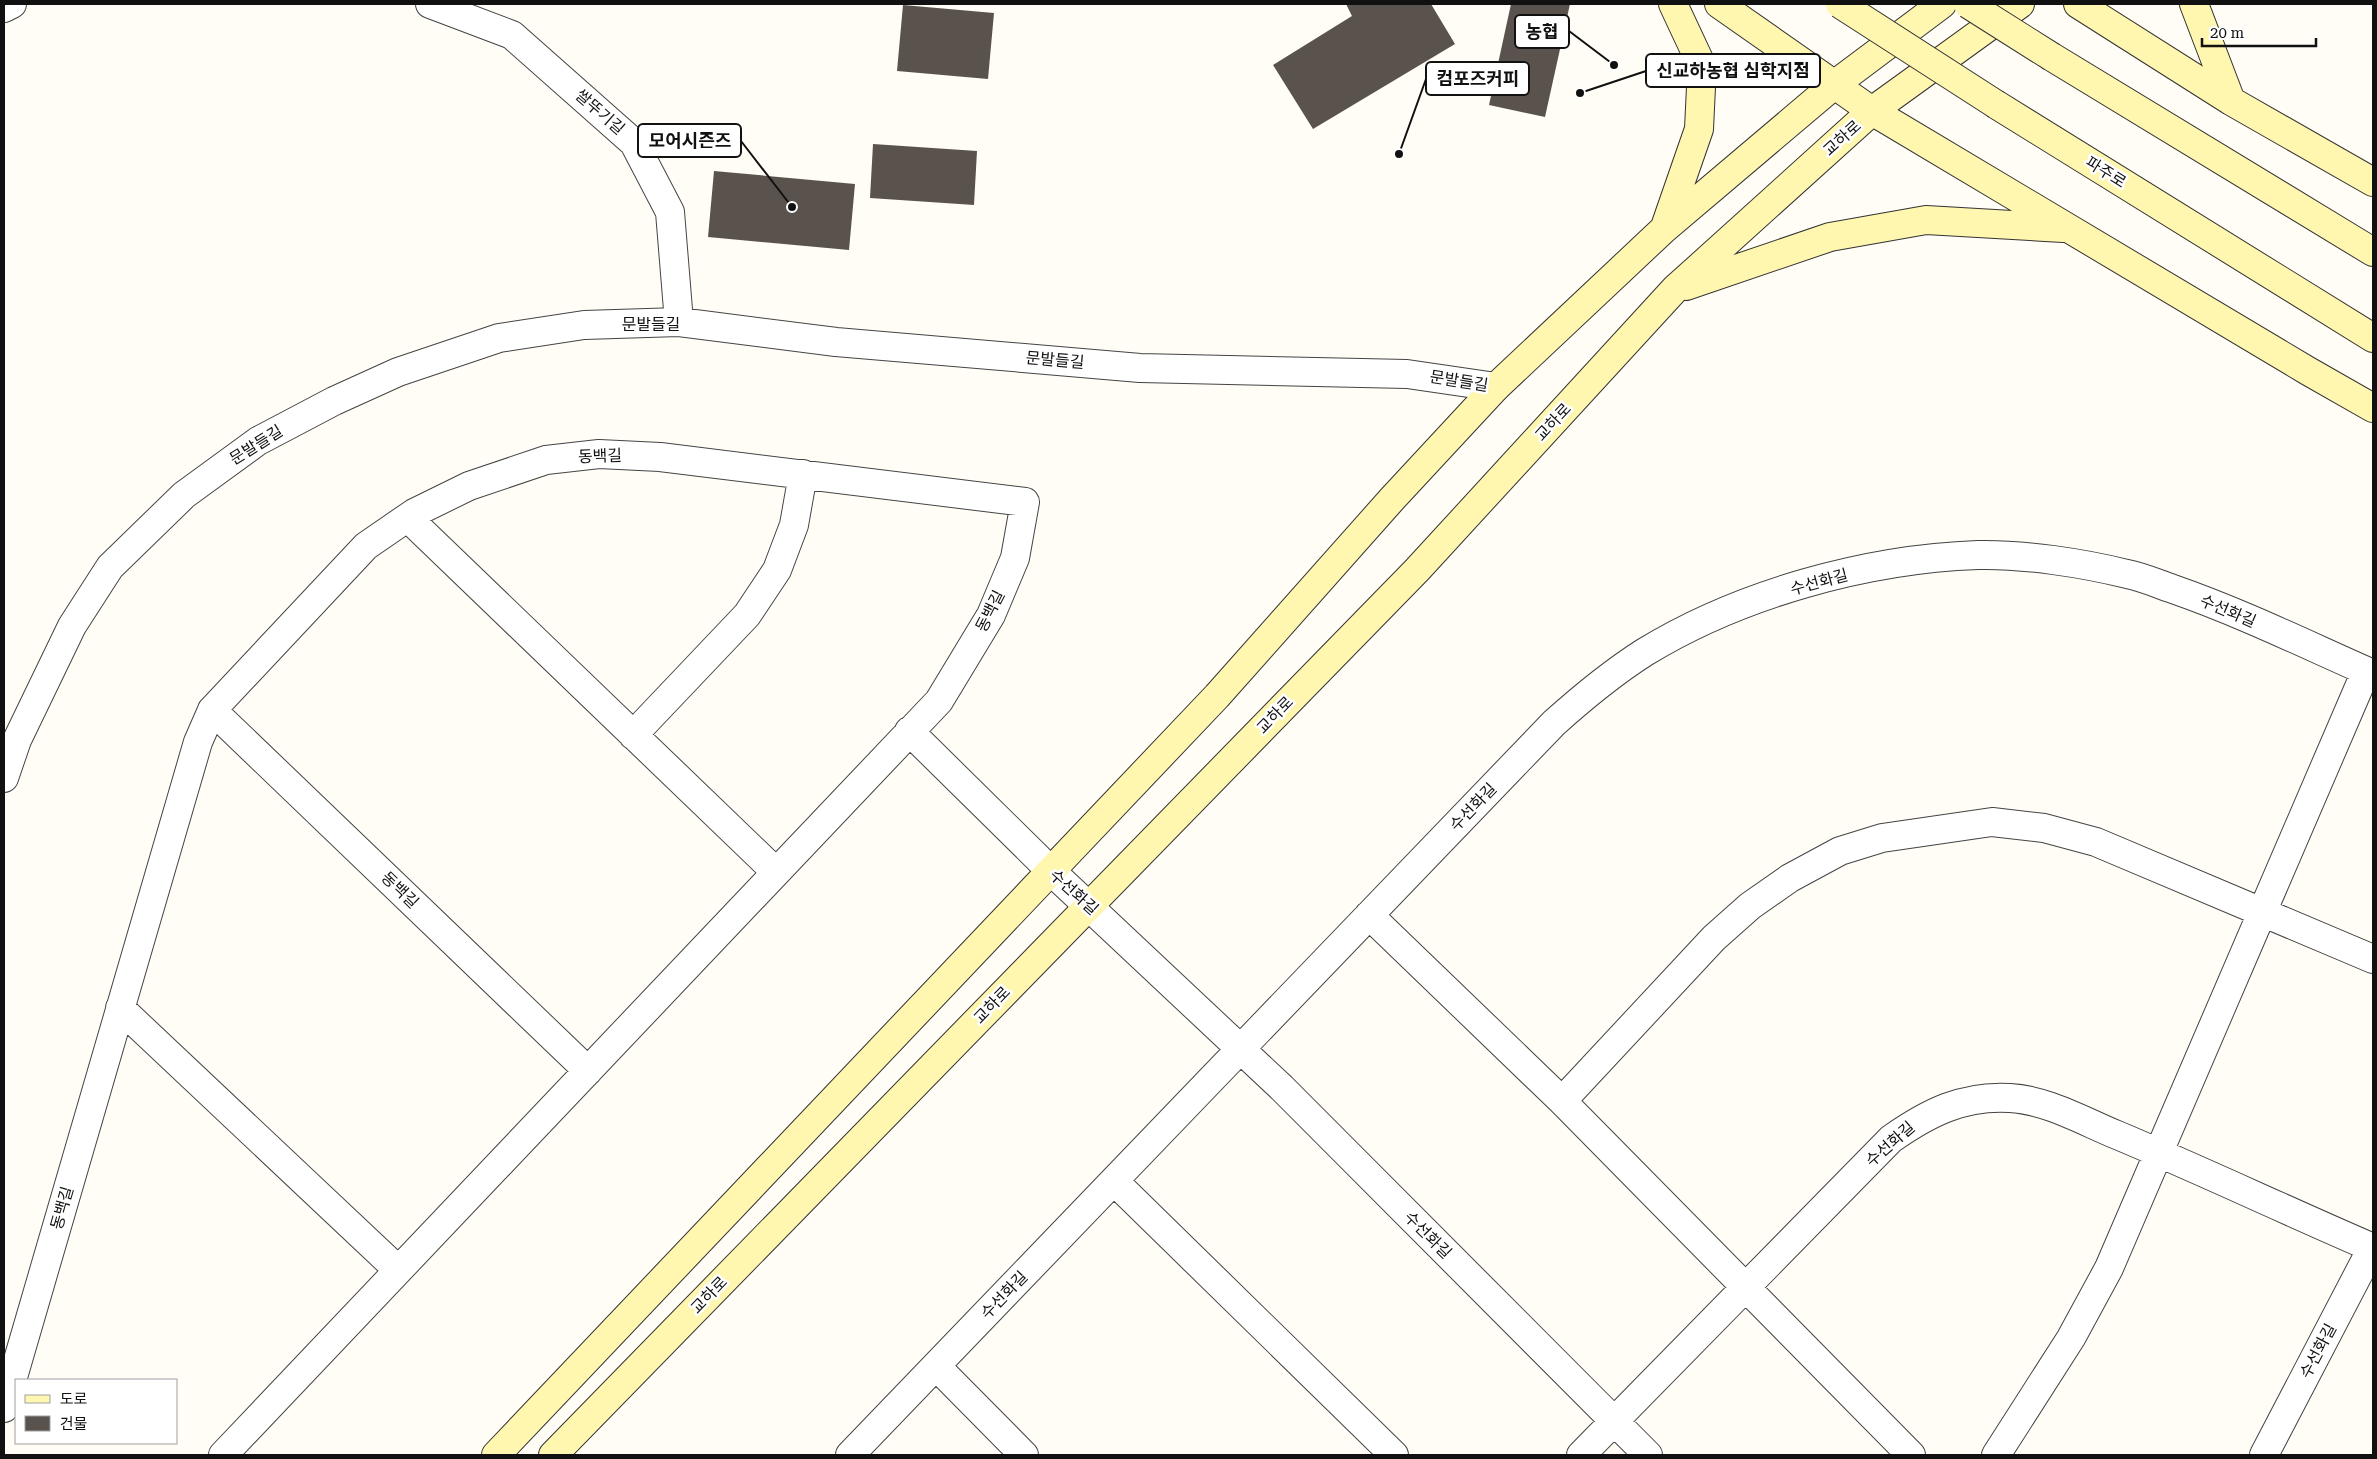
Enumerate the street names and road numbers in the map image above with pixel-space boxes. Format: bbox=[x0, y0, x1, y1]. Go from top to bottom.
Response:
street label: 쌀뚜기길 bbox=[572, 86, 628, 138]
street label: 교하로 bbox=[1819, 116, 1865, 160]
street label: 파주로 bbox=[2082, 152, 2130, 192]
street label: 문발들길 bbox=[622, 315, 680, 334]
street label: 문발들길 bbox=[1025, 348, 1085, 372]
street label: 문발들길 bbox=[1428, 367, 1490, 395]
street label: 교하로 bbox=[1531, 399, 1575, 445]
street label: 문발들길 bbox=[226, 421, 286, 469]
street label: 동백길 bbox=[578, 446, 622, 466]
street label: 수선화길 bbox=[1788, 565, 1850, 599]
street label: 동백길 bbox=[972, 587, 1008, 635]
street label: 수선화길 bbox=[2197, 591, 2259, 631]
street label: 교하로 bbox=[1253, 692, 1297, 737]
street label: 수선화길 bbox=[1446, 779, 1500, 835]
street label: 수선화길 bbox=[1046, 865, 1102, 919]
street label: 동백길 bbox=[378, 868, 422, 912]
street label: 교하로 bbox=[970, 982, 1014, 1027]
street label: 수선화길 bbox=[1862, 1118, 1918, 1170]
street label: 동백길 bbox=[47, 1184, 77, 1232]
street label: 수선화길 bbox=[1400, 1207, 1456, 1263]
street label: 수선화길 bbox=[977, 1267, 1031, 1323]
street label: 교하로 bbox=[687, 1272, 731, 1317]
street label: 수선화길 bbox=[2296, 1321, 2340, 1381]

